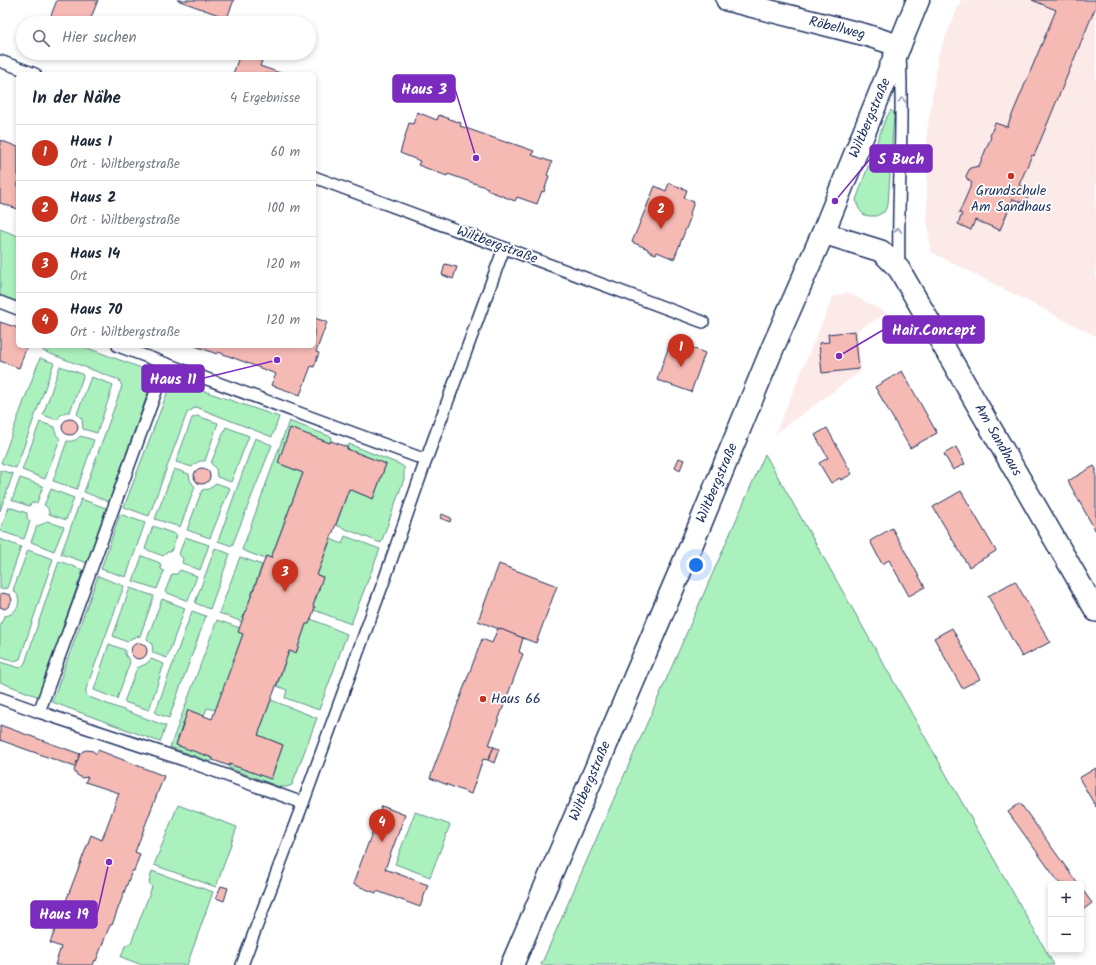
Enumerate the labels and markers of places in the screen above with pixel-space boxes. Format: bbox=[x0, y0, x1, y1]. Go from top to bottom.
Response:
callout: Haus 3 bbox=[393, 75, 455, 102]
callout: S Buch bbox=[870, 145, 932, 172]
marker: Grundschule Am Sandhaus bbox=[1006, 171, 1016, 181]
place label: Grundschule Am Sandhaus bbox=[971, 180, 1051, 218]
pin: 2 bbox=[648, 196, 674, 229]
callout: Hair.Concept bbox=[883, 316, 984, 343]
pin: 1 bbox=[668, 334, 694, 367]
callout: Haus 11 bbox=[142, 365, 204, 392]
pin: 3 bbox=[272, 559, 298, 592]
place label: Haus 66 bbox=[491, 688, 541, 710]
marker: Haus 66 bbox=[478, 694, 488, 704]
pin: 4 bbox=[369, 809, 395, 842]
callout: Haus 19 bbox=[31, 901, 97, 928]

